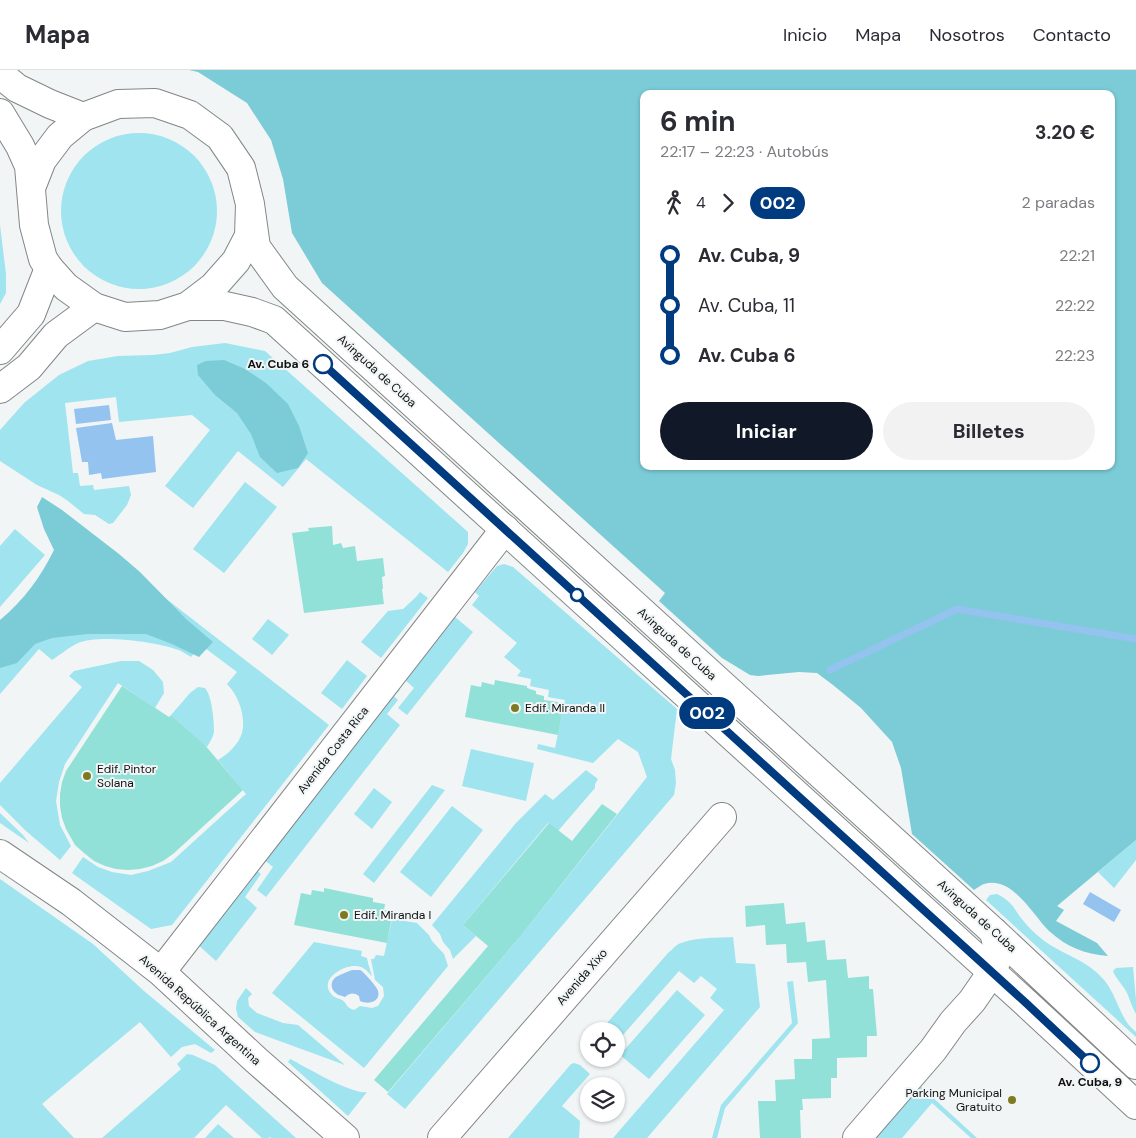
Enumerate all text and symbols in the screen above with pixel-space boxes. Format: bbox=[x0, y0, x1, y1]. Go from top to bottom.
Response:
text: Mapa bbox=[25, 19, 90, 50]
text: Inicio bbox=[783, 23, 827, 47]
text: Mapa bbox=[855, 23, 901, 47]
text: Nosotros bbox=[929, 23, 1005, 47]
text: Contacto bbox=[1033, 23, 1111, 47]
text: 6 min bbox=[660, 103, 736, 140]
text: 3.20 € bbox=[1035, 120, 1095, 145]
text: 22:17 – 22:23 · Autobús bbox=[660, 141, 829, 162]
icon: walk bbox=[660, 189, 688, 217]
icon: forward bbox=[714, 189, 742, 217]
text: 002 bbox=[760, 191, 795, 215]
text: 4 bbox=[696, 192, 706, 213]
text: 2 paradas bbox=[1021, 192, 1095, 213]
text: Av. Cuba, 9 bbox=[698, 243, 800, 268]
text: 22:21 bbox=[1059, 245, 1095, 266]
text: Av. Cuba, 11 bbox=[698, 293, 795, 318]
text: 22:22 bbox=[1055, 295, 1095, 316]
street label: Avinguda de Cuba bbox=[334, 331, 420, 411]
text: Av. Cuba 6 bbox=[698, 343, 795, 368]
text: 22:23 bbox=[1055, 345, 1095, 366]
marker: Av. Cuba 6 bbox=[313, 354, 333, 374]
place label: Av. Cuba 6 bbox=[247, 356, 309, 372]
button: Iniciar bbox=[660, 402, 873, 460]
button: Billetes bbox=[883, 402, 1095, 460]
unlabelled marker bbox=[570, 588, 584, 602]
street label: Avinguda de Cuba bbox=[634, 604, 720, 684]
line badge: 002 bbox=[678, 697, 736, 729]
place label: Edif. Miranda II bbox=[525, 700, 605, 716]
text: 002 bbox=[689, 701, 725, 725]
marker: Edif. Miranda II bbox=[509, 702, 521, 714]
street label: Avenida Costa Rica bbox=[294, 703, 372, 797]
place label: Edif. Pintor Solana bbox=[97, 761, 157, 791]
marker: Edif. Pintor Solana bbox=[81, 770, 93, 782]
street label: Avinguda de Cuba bbox=[934, 876, 1020, 956]
place label: Edif. Miranda I bbox=[354, 907, 431, 923]
marker: Edif. Miranda I bbox=[338, 909, 350, 921]
street label: Avenida Xixo bbox=[553, 945, 611, 1009]
street label: Avenida República Argentina bbox=[136, 951, 264, 1069]
map controls bbox=[580, 1022, 625, 1122]
button: locate bbox=[580, 1022, 625, 1067]
marker: Av. Cuba, 9 bbox=[1080, 1053, 1100, 1073]
place label: Av. Cuba, 9 bbox=[1058, 1074, 1123, 1090]
button: layers bbox=[580, 1077, 625, 1122]
place label: Parking Municipal Gratuito bbox=[905, 1085, 1002, 1115]
marker: Parking Municipal Gratuito bbox=[1006, 1094, 1018, 1106]

